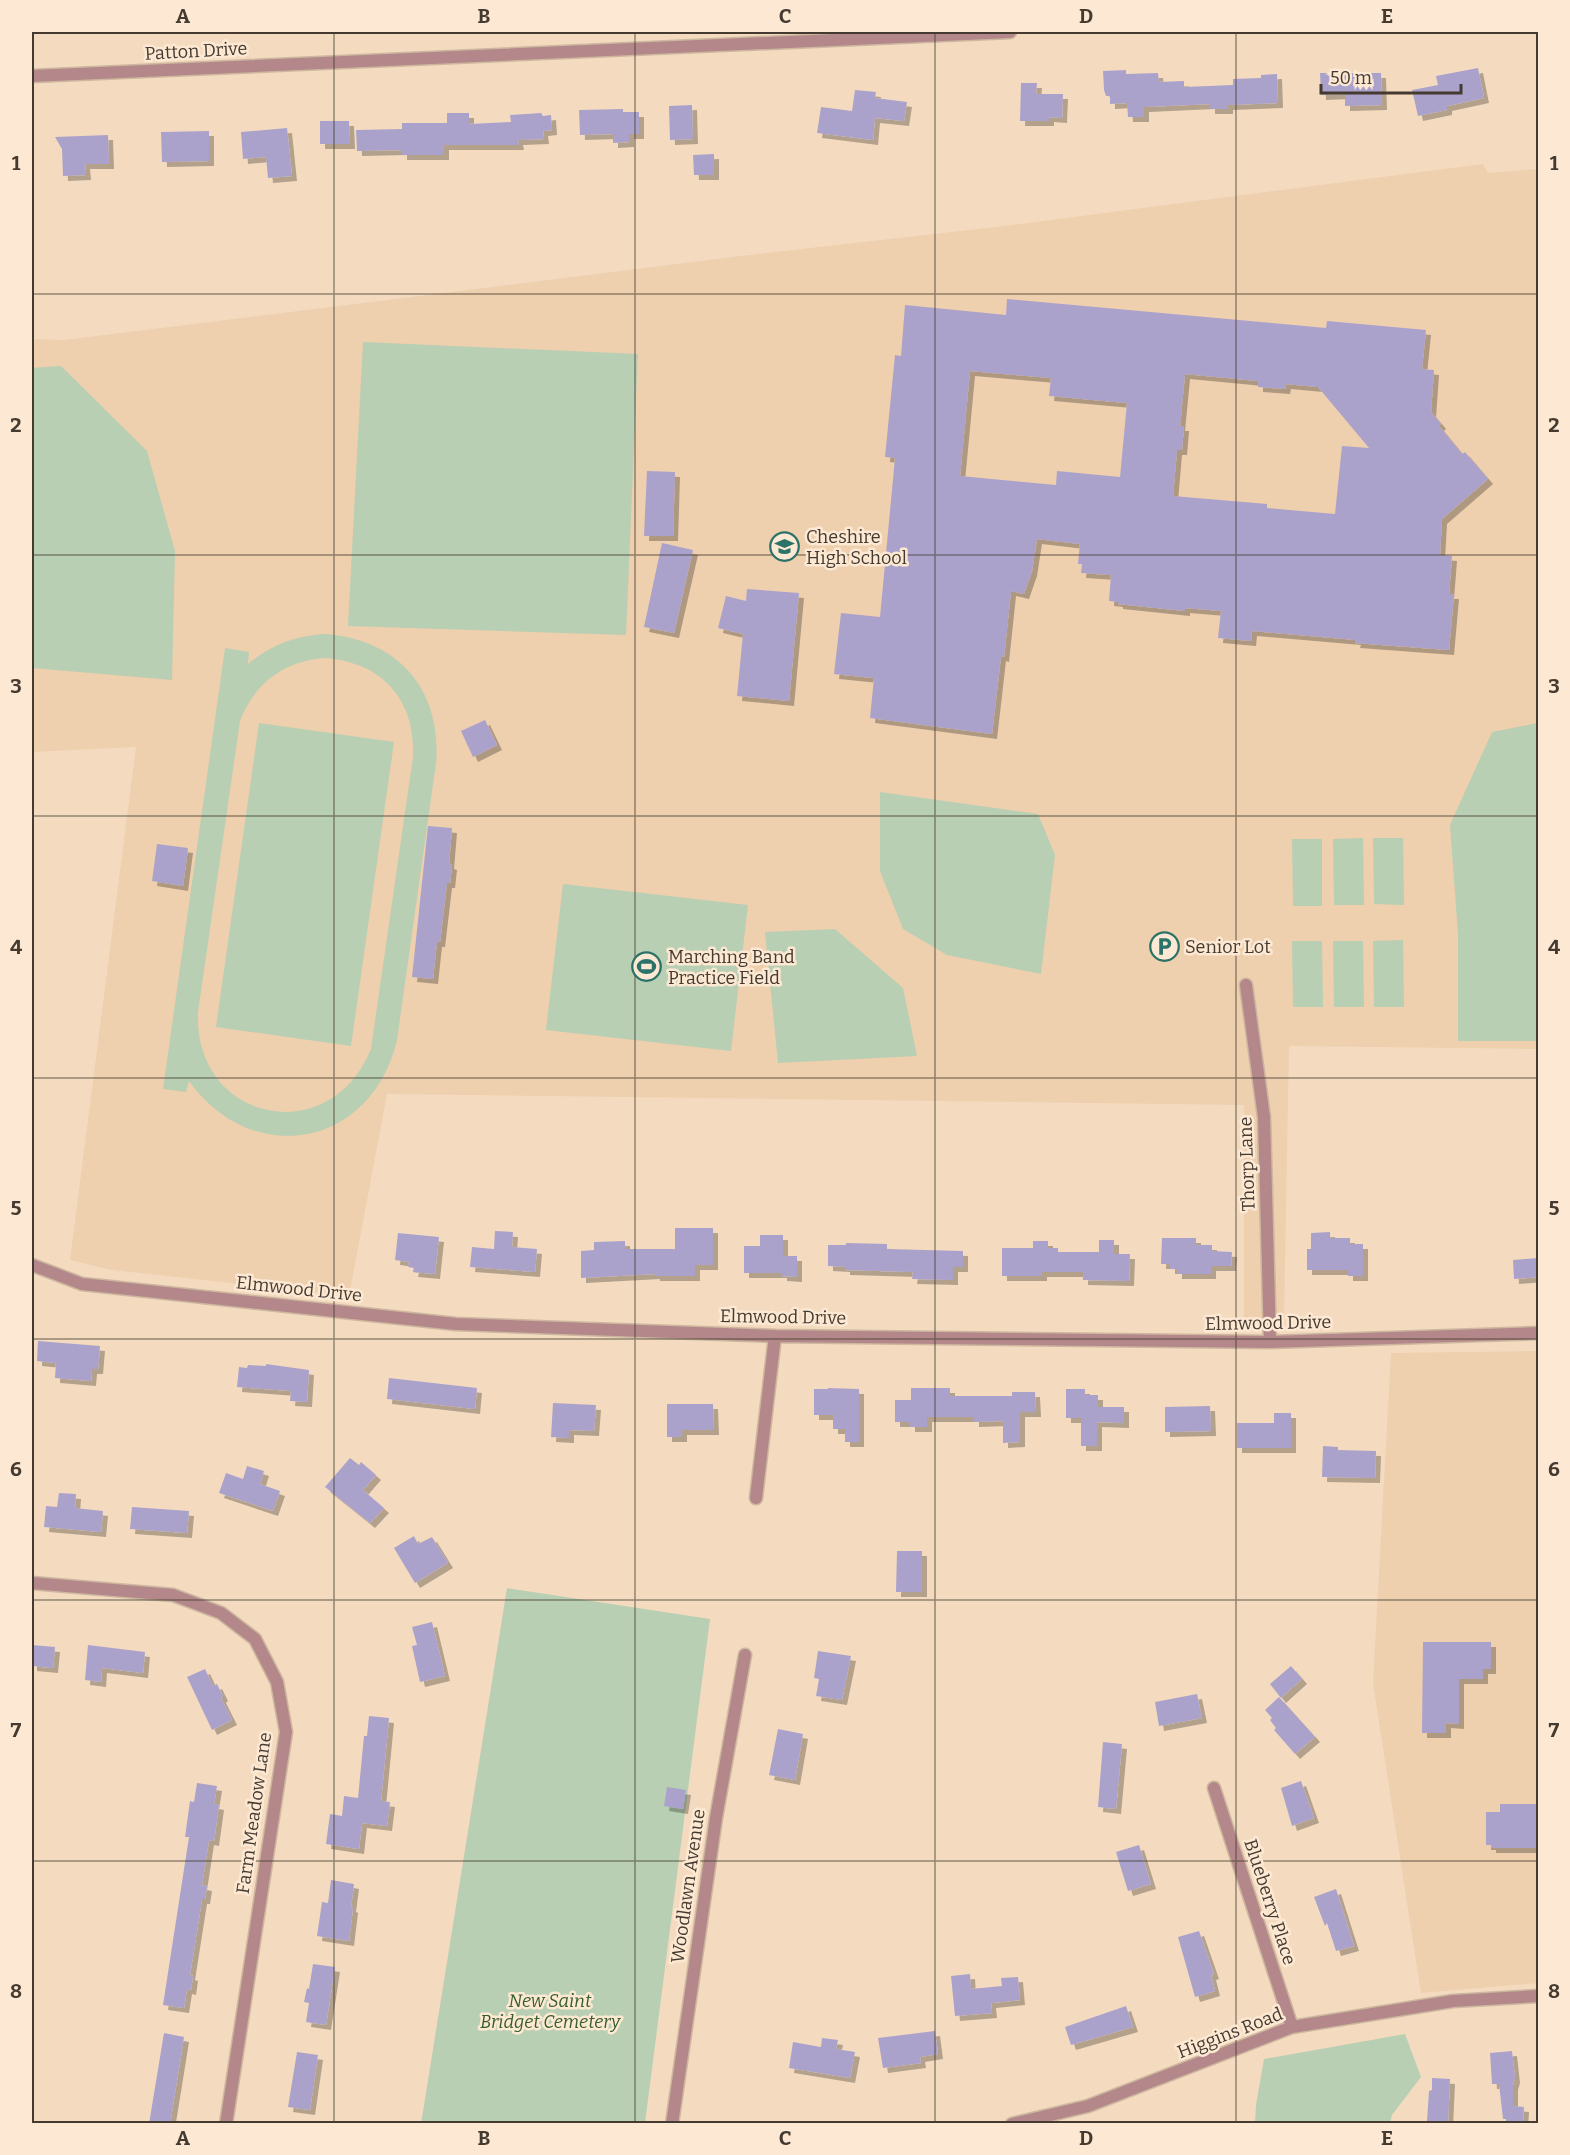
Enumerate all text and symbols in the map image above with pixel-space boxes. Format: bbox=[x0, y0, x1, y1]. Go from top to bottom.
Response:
text: A bbox=[176, 4, 191, 28]
text: B bbox=[478, 4, 491, 28]
text: C bbox=[779, 4, 791, 28]
text: D bbox=[1079, 4, 1093, 28]
text: E bbox=[1381, 4, 1393, 28]
street label: Patton Drive bbox=[144, 37, 248, 65]
scale bar bbox=[1321, 57, 1460, 95]
text: 50 m bbox=[1330, 67, 1372, 89]
text: 1 bbox=[12, 151, 21, 175]
text: 1 bbox=[1550, 151, 1559, 175]
text: 2 bbox=[10, 413, 22, 437]
text: 2 bbox=[1548, 413, 1560, 437]
place label: Cheshire High School bbox=[806, 526, 907, 569]
school or university icon: Cheshire High School bbox=[769, 531, 801, 563]
text: 3 bbox=[10, 674, 22, 698]
text: 3 bbox=[1548, 674, 1560, 698]
parking icon: Senior Lot bbox=[1148, 931, 1180, 963]
text: 4 bbox=[10, 935, 22, 959]
text: 4 bbox=[1548, 935, 1560, 959]
place label: Senior Lot bbox=[1185, 936, 1271, 958]
place label: Marching Band Practice Field bbox=[668, 946, 795, 989]
sports icon: Marching Band Practice Field bbox=[631, 951, 663, 983]
street label: Thorp Lane bbox=[1234, 1116, 1260, 1212]
text: 5 bbox=[11, 1196, 22, 1220]
text: 5 bbox=[1549, 1196, 1560, 1220]
street label: Elmwood Drive bbox=[235, 1271, 363, 1307]
street label: Elmwood Drive bbox=[720, 1305, 846, 1329]
street label: Elmwood Drive bbox=[1205, 1311, 1331, 1335]
text: 6 bbox=[10, 1457, 22, 1481]
text: 6 bbox=[1548, 1457, 1560, 1481]
text: 7 bbox=[11, 1718, 22, 1742]
text: 7 bbox=[1549, 1718, 1560, 1742]
street label: Farm Meadow Lane bbox=[232, 1731, 276, 1895]
street label: Woodlawn Avenue bbox=[666, 1808, 710, 1964]
street label: Blueberry Place bbox=[1239, 1836, 1301, 1968]
text: 8 bbox=[10, 1979, 22, 2003]
text: 8 bbox=[1548, 1979, 1560, 2003]
park label: New Saint Bridget Cemetery bbox=[480, 1990, 621, 2033]
street label: Higgins Road bbox=[1174, 2003, 1286, 2063]
text: A bbox=[176, 2126, 191, 2150]
text: B bbox=[478, 2126, 491, 2150]
text: C bbox=[779, 2126, 791, 2150]
text: D bbox=[1079, 2126, 1093, 2150]
text: E bbox=[1381, 2126, 1393, 2150]

